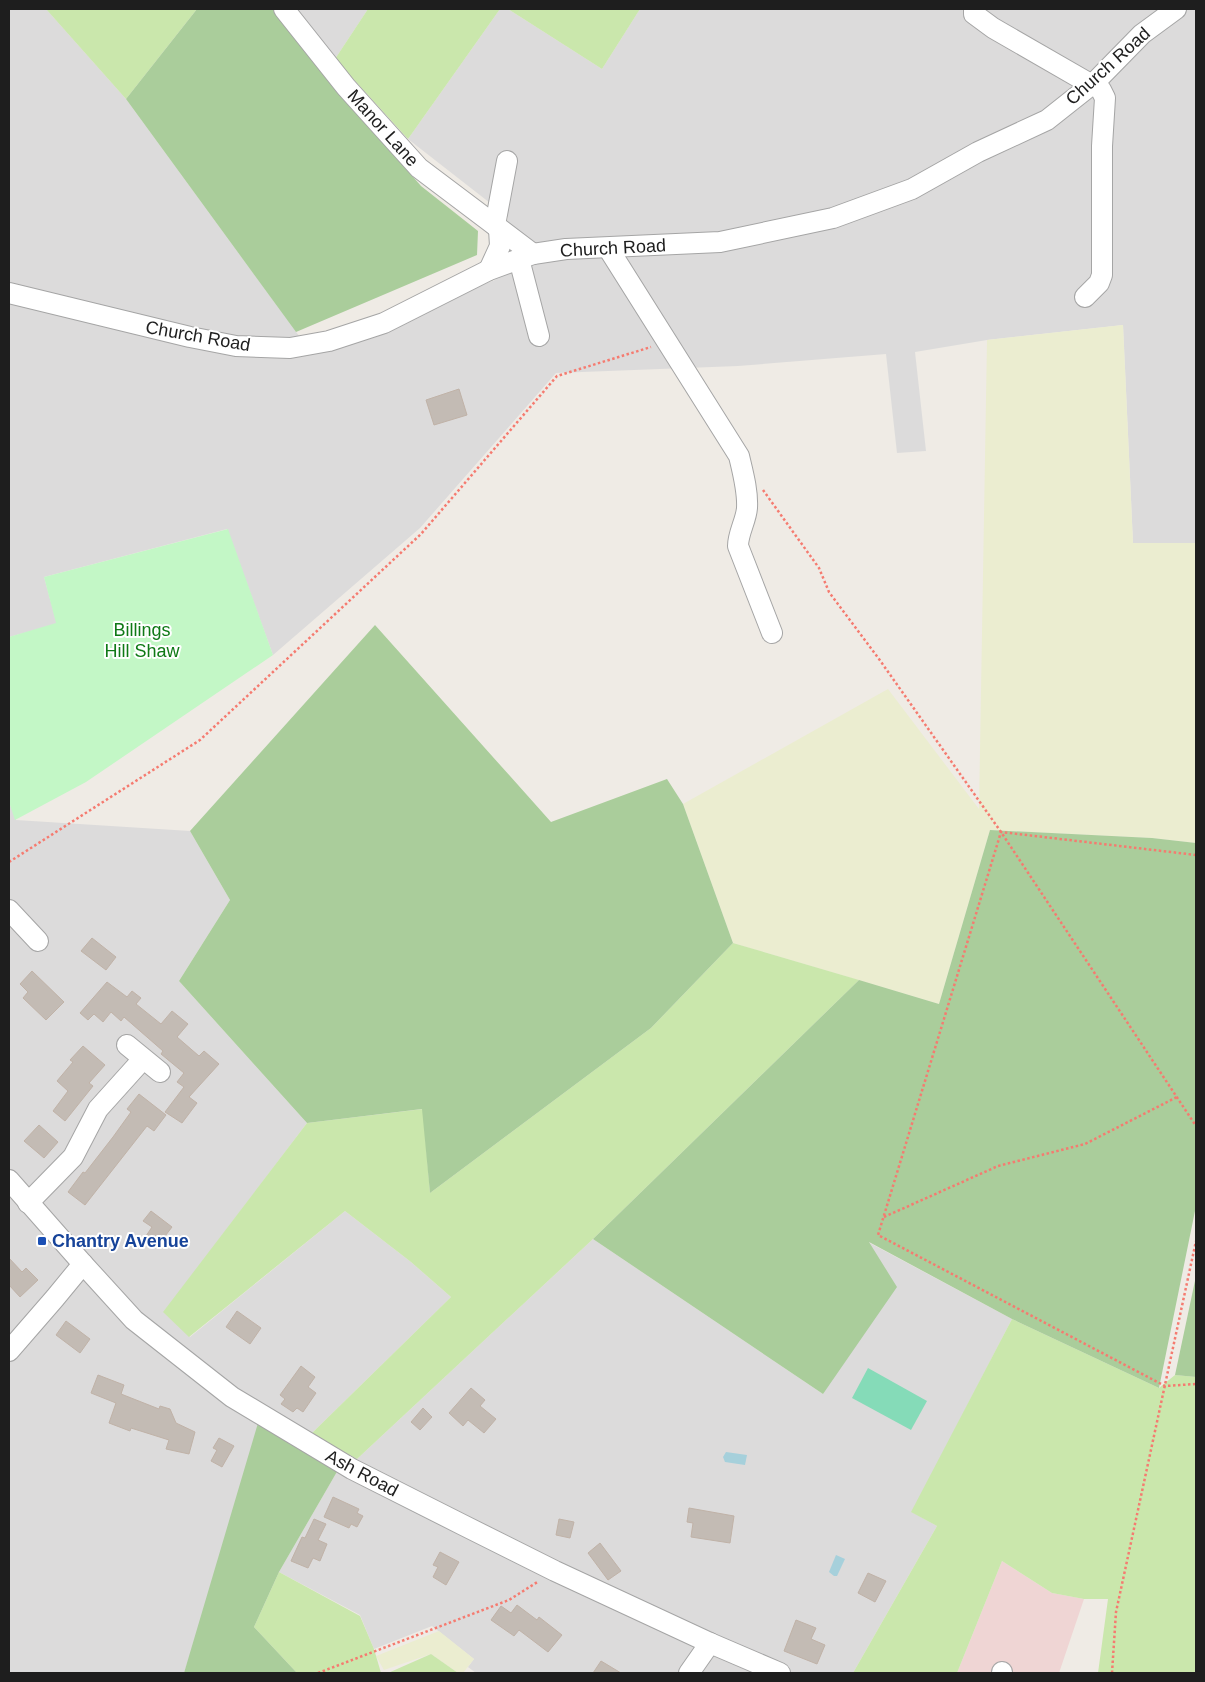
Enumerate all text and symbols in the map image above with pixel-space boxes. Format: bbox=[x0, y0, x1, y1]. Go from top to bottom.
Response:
street label: Church Road bbox=[1062, 23, 1154, 109]
street label: Manor Lane bbox=[343, 86, 423, 170]
street label: Church Road bbox=[560, 235, 666, 261]
street label: Church Road bbox=[144, 317, 252, 355]
park label: Billings Hill Shaw bbox=[104, 620, 181, 661]
place label: Chantry Avenue bbox=[52, 1231, 189, 1251]
marker: Chantry Avenue bbox=[36, 1235, 48, 1247]
street label: Ash Road bbox=[322, 1446, 402, 1500]

